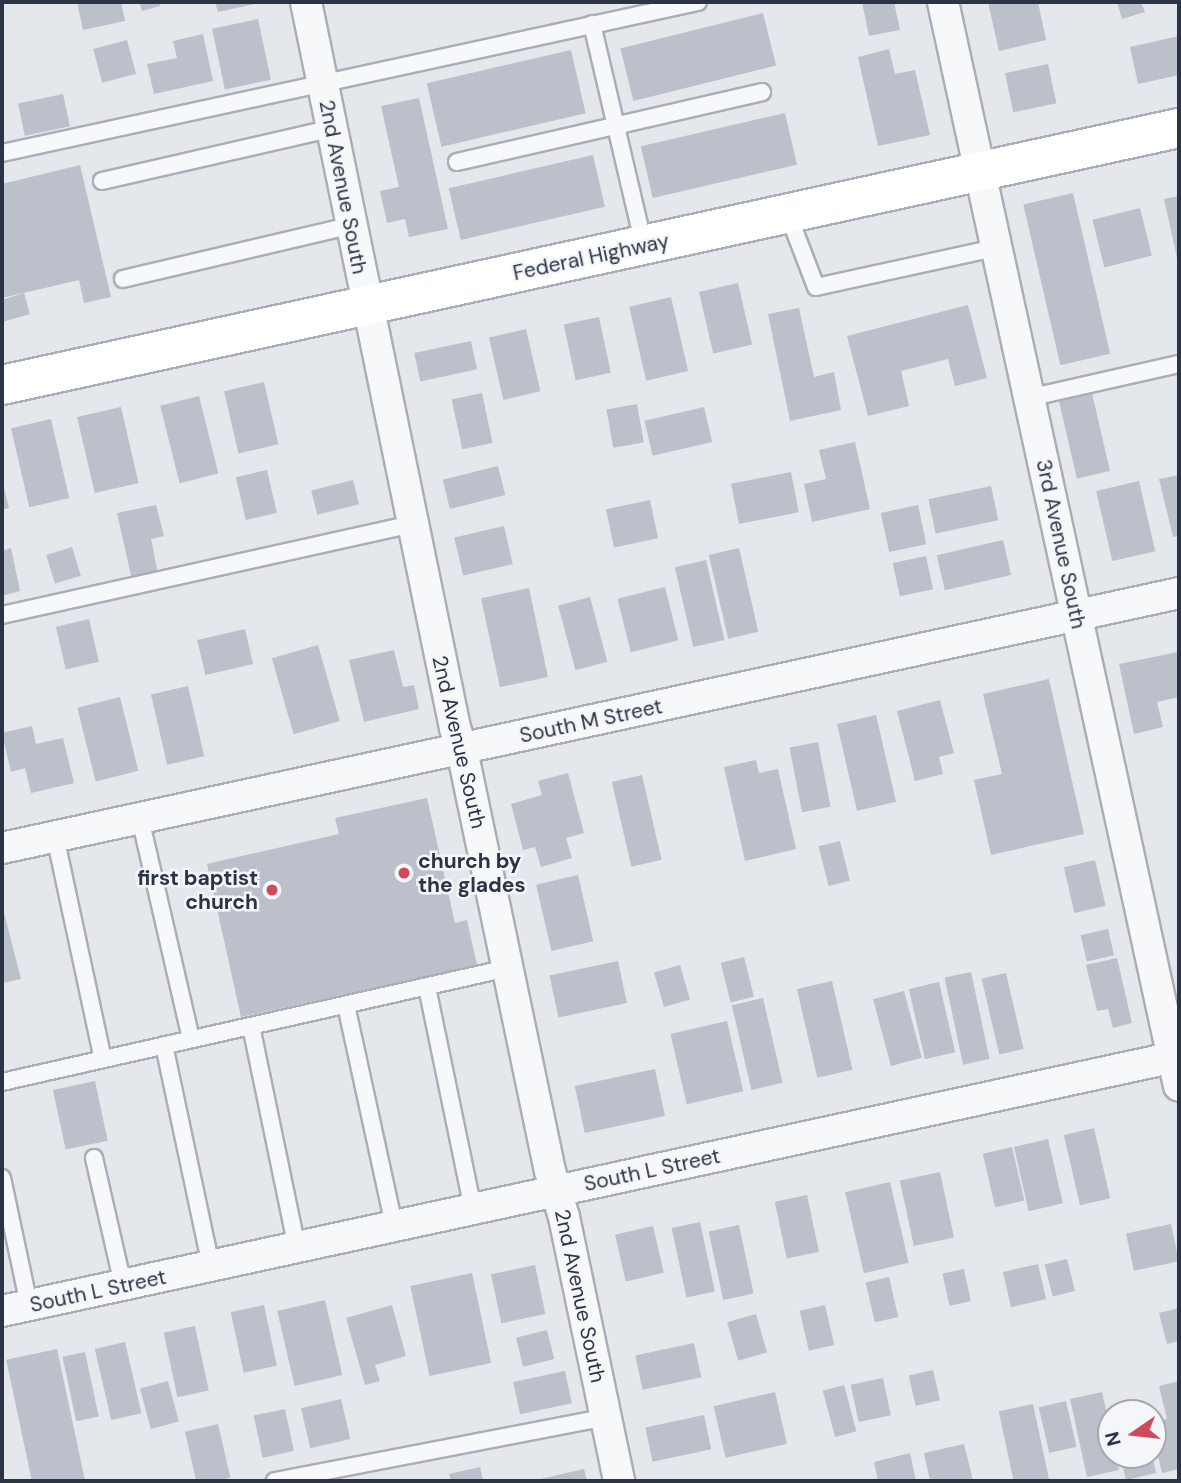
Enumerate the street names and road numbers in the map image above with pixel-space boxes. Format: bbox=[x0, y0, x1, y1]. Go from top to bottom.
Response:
street label: 2nd Avenue South bbox=[314, 98, 372, 276]
street label: Federal Highway bbox=[511, 228, 671, 286]
street label: 3rd Avenue South bbox=[1031, 457, 1091, 631]
street label: 2nd Avenue South bbox=[427, 653, 491, 831]
street label: South M Street bbox=[517, 694, 665, 748]
street label: South L Street bbox=[582, 1143, 722, 1197]
street label: 2nd Avenue South bbox=[549, 1207, 611, 1385]
street label: South L Street bbox=[28, 1264, 168, 1318]

